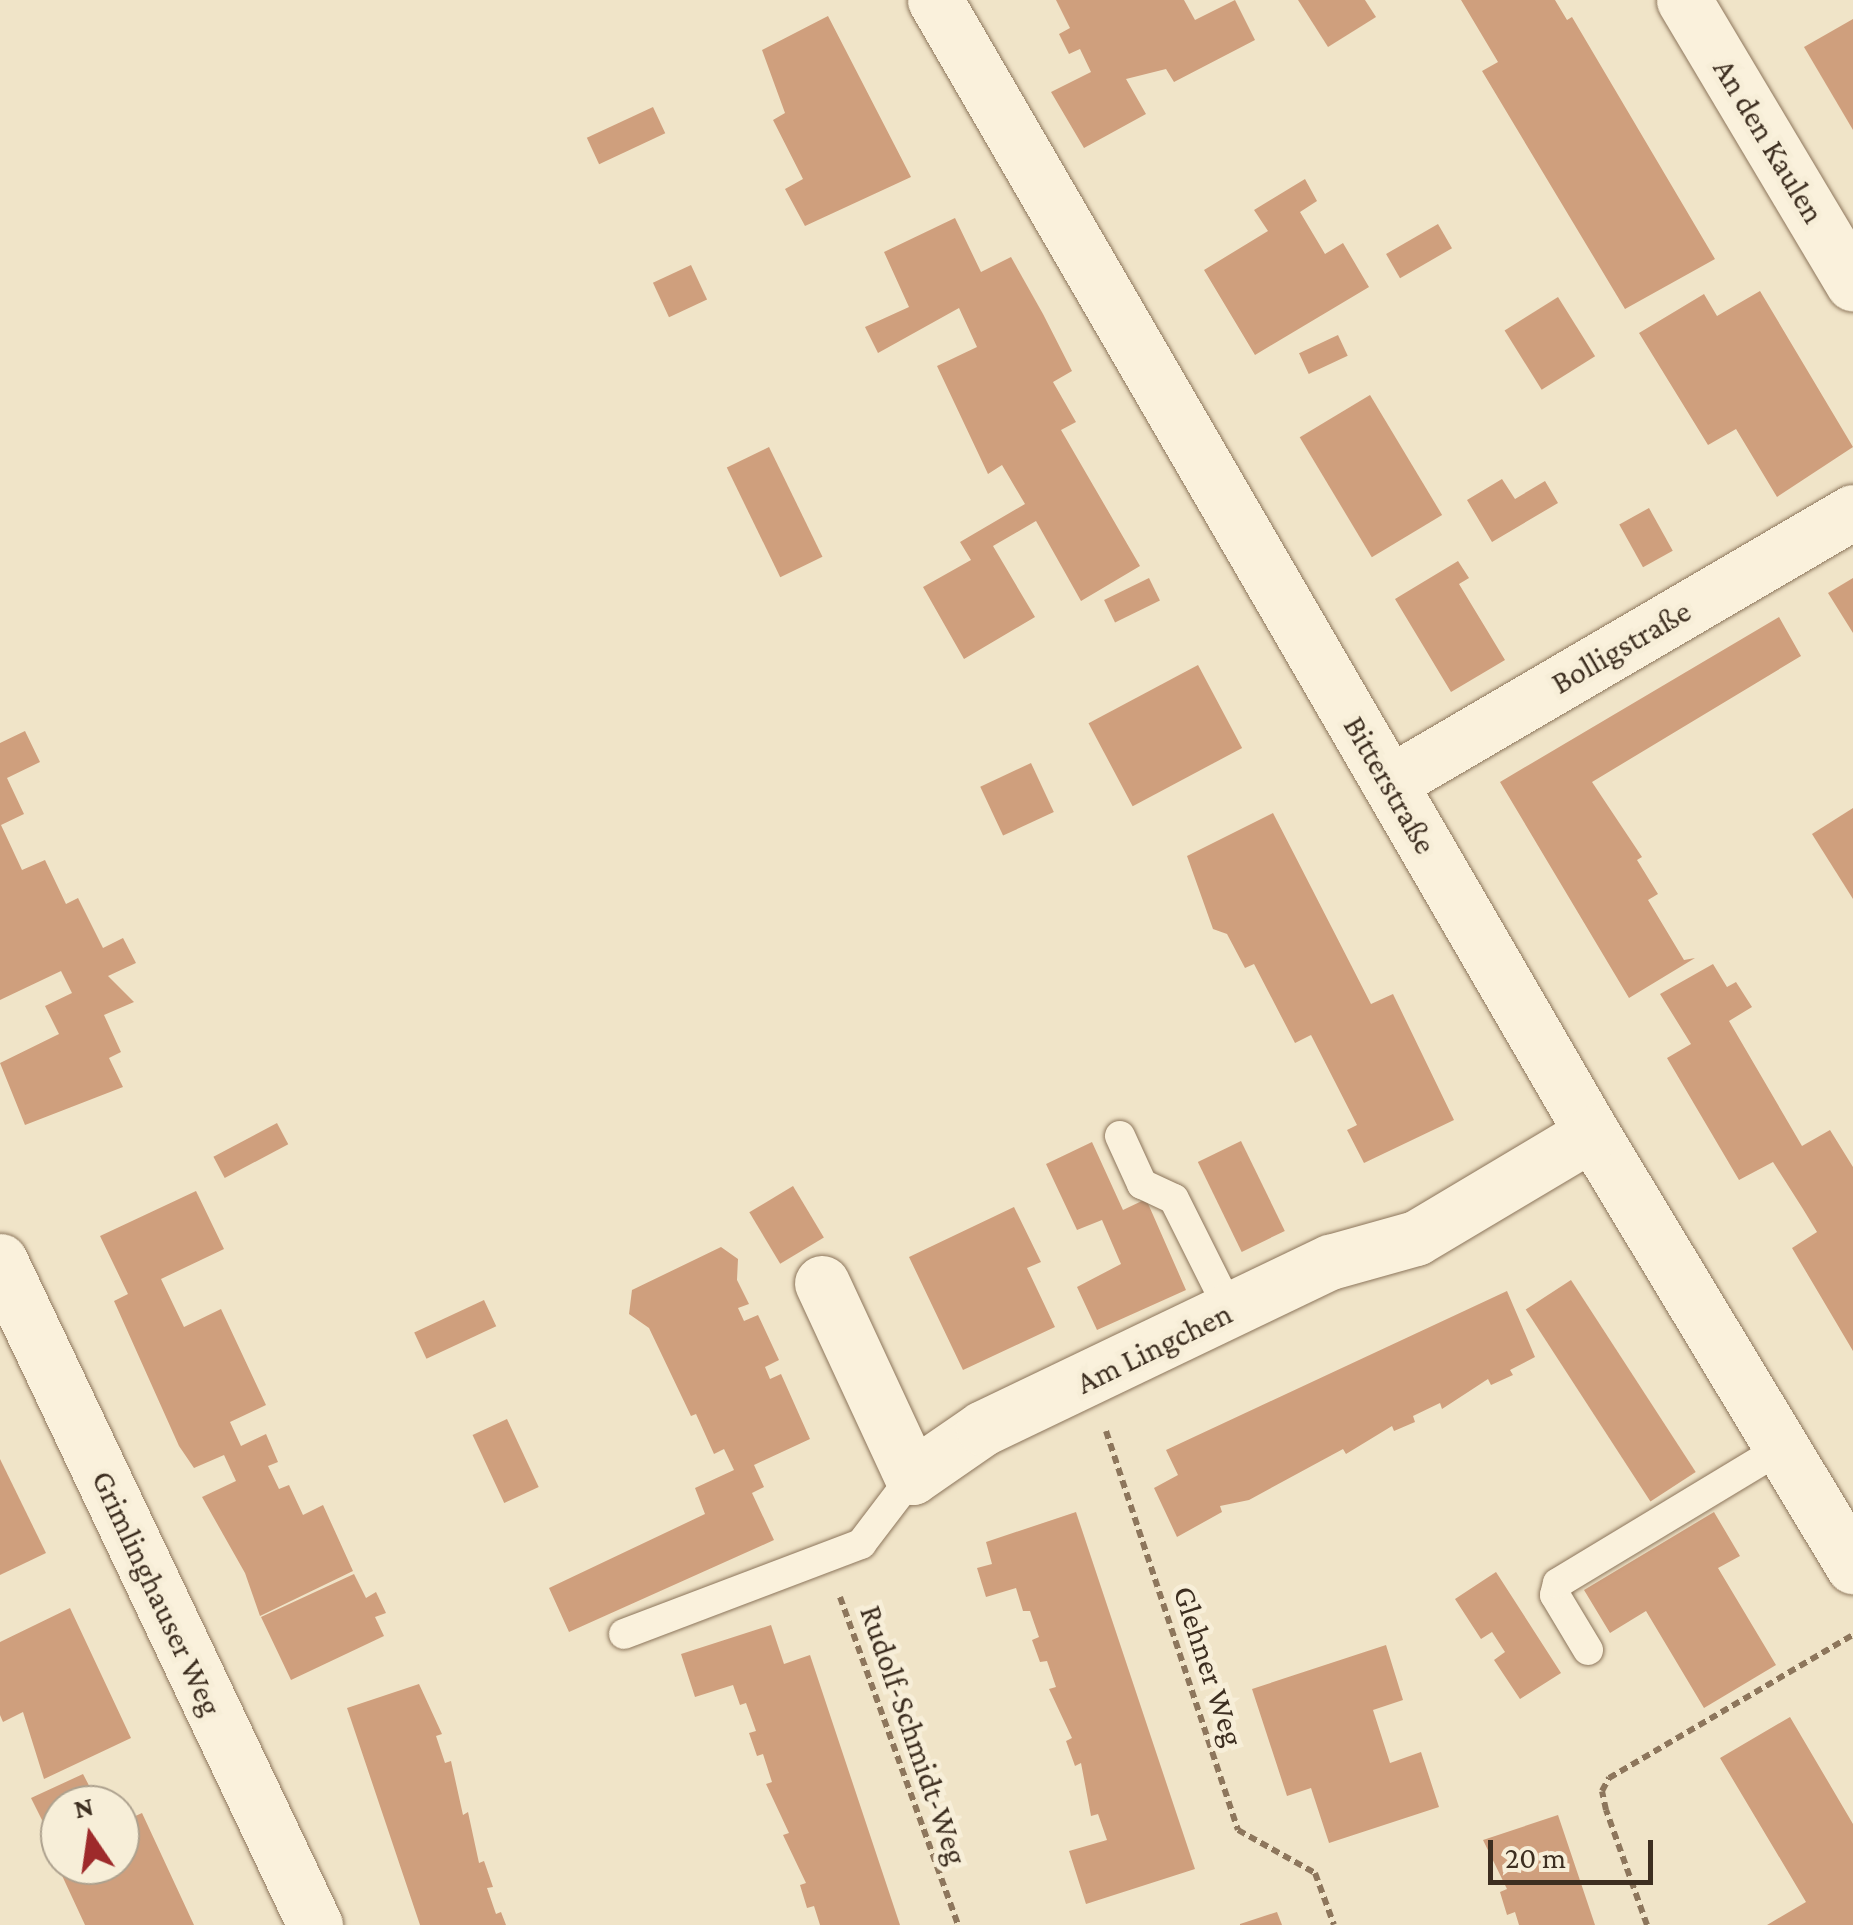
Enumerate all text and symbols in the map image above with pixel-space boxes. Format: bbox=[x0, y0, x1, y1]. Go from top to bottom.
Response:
street label: An den Kaulen bbox=[1705, 52, 1833, 230]
street label: Bolligstraße bbox=[1545, 592, 1697, 702]
street label: Bitterstraße bbox=[1335, 709, 1445, 861]
street label: Am Lingchen bbox=[1070, 1294, 1238, 1402]
street label: Grimlinghauser Weg bbox=[83, 1464, 231, 1722]
street label: Glehner Weg bbox=[1165, 1581, 1253, 1751]
street label: Rudolf-Schmidt-Weg bbox=[852, 1600, 976, 1870]
north arrow bbox=[40, 1785, 140, 1885]
text: N bbox=[71, 1790, 96, 1824]
scale bar bbox=[1493, 1820, 1658, 1882]
text: 20 m bbox=[1505, 1841, 1566, 1874]

